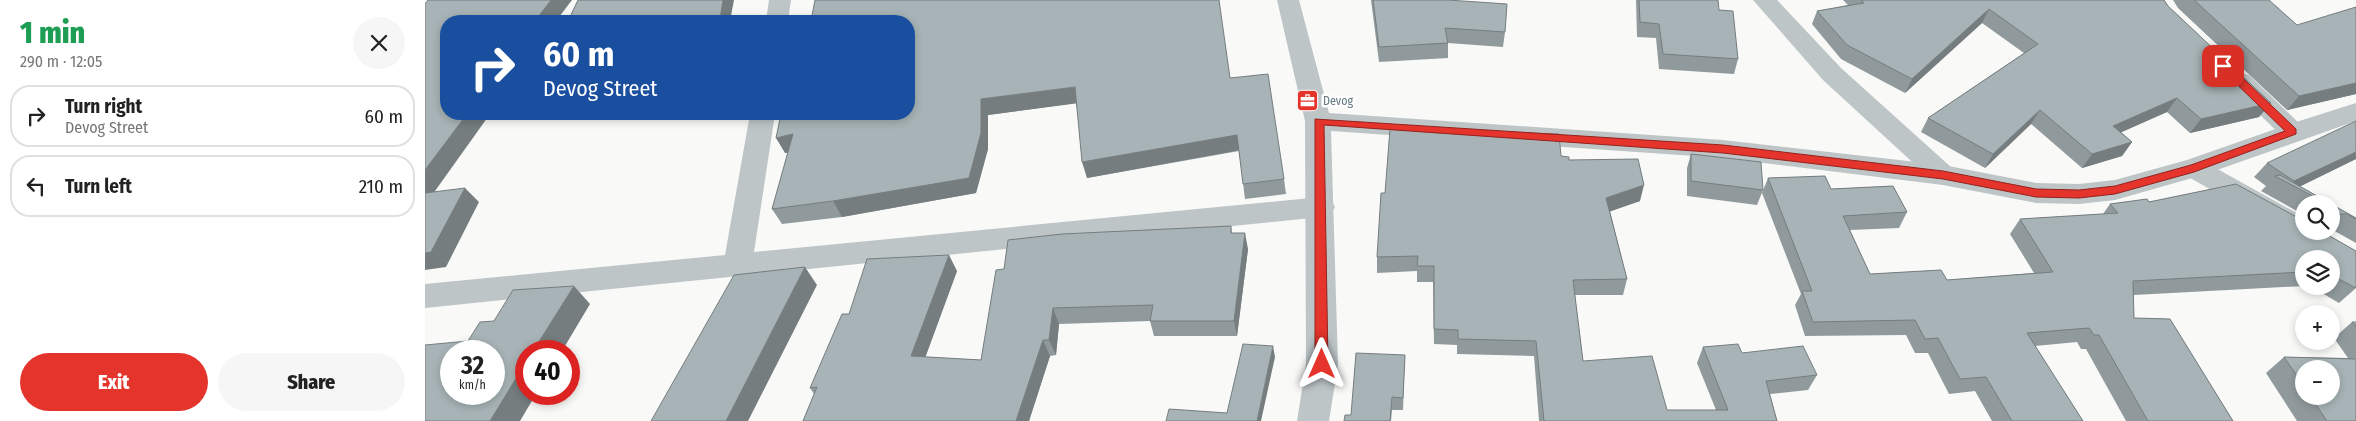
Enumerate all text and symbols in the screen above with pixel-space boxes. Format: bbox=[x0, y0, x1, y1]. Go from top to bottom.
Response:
text: 1 min bbox=[20, 15, 85, 51]
button: close bbox=[353, 17, 405, 69]
text: 60 m bbox=[543, 33, 614, 75]
icon: right bbox=[460, 35, 525, 100]
pin bbox=[2202, 45, 2244, 87]
text: 290 m · 12:05 bbox=[20, 52, 102, 71]
icon: arrive bbox=[2209, 52, 2237, 80]
text: Devog Street bbox=[543, 75, 657, 102]
office icon: Devog bbox=[1295, 89, 1319, 113]
place label: Devog bbox=[1323, 94, 1353, 108]
text: Turn right bbox=[65, 95, 142, 118]
icon: right bbox=[22, 102, 50, 130]
text: 60 m bbox=[365, 105, 403, 128]
text: Devog Street bbox=[65, 118, 148, 137]
icon: left bbox=[22, 172, 50, 200]
text: Turn left bbox=[65, 175, 132, 198]
text: 210 m bbox=[359, 175, 403, 198]
map controls bbox=[2295, 195, 2340, 405]
button: search bbox=[2295, 195, 2340, 240]
button: layers bbox=[2295, 250, 2340, 295]
button: + bbox=[2295, 305, 2340, 350]
position arrow bbox=[1295, 337, 1347, 389]
speed limit sign: 40 bbox=[515, 340, 580, 405]
text: 32 bbox=[461, 351, 484, 381]
button: Exit bbox=[20, 353, 208, 411]
button: Share bbox=[218, 353, 405, 411]
button: − bbox=[2295, 360, 2340, 405]
text: km/h bbox=[459, 378, 486, 392]

